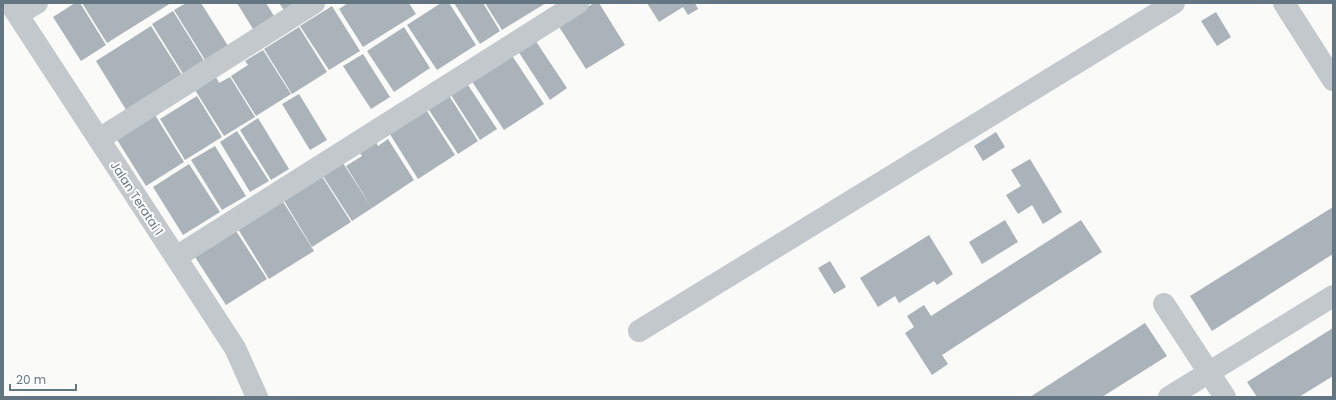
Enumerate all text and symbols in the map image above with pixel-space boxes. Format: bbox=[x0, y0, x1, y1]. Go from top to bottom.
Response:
street label: Jalan Teratai 1 bbox=[107, 158, 167, 238]
scale bar bbox=[10, 366, 76, 392]
text: 20 m bbox=[16, 371, 46, 388]

